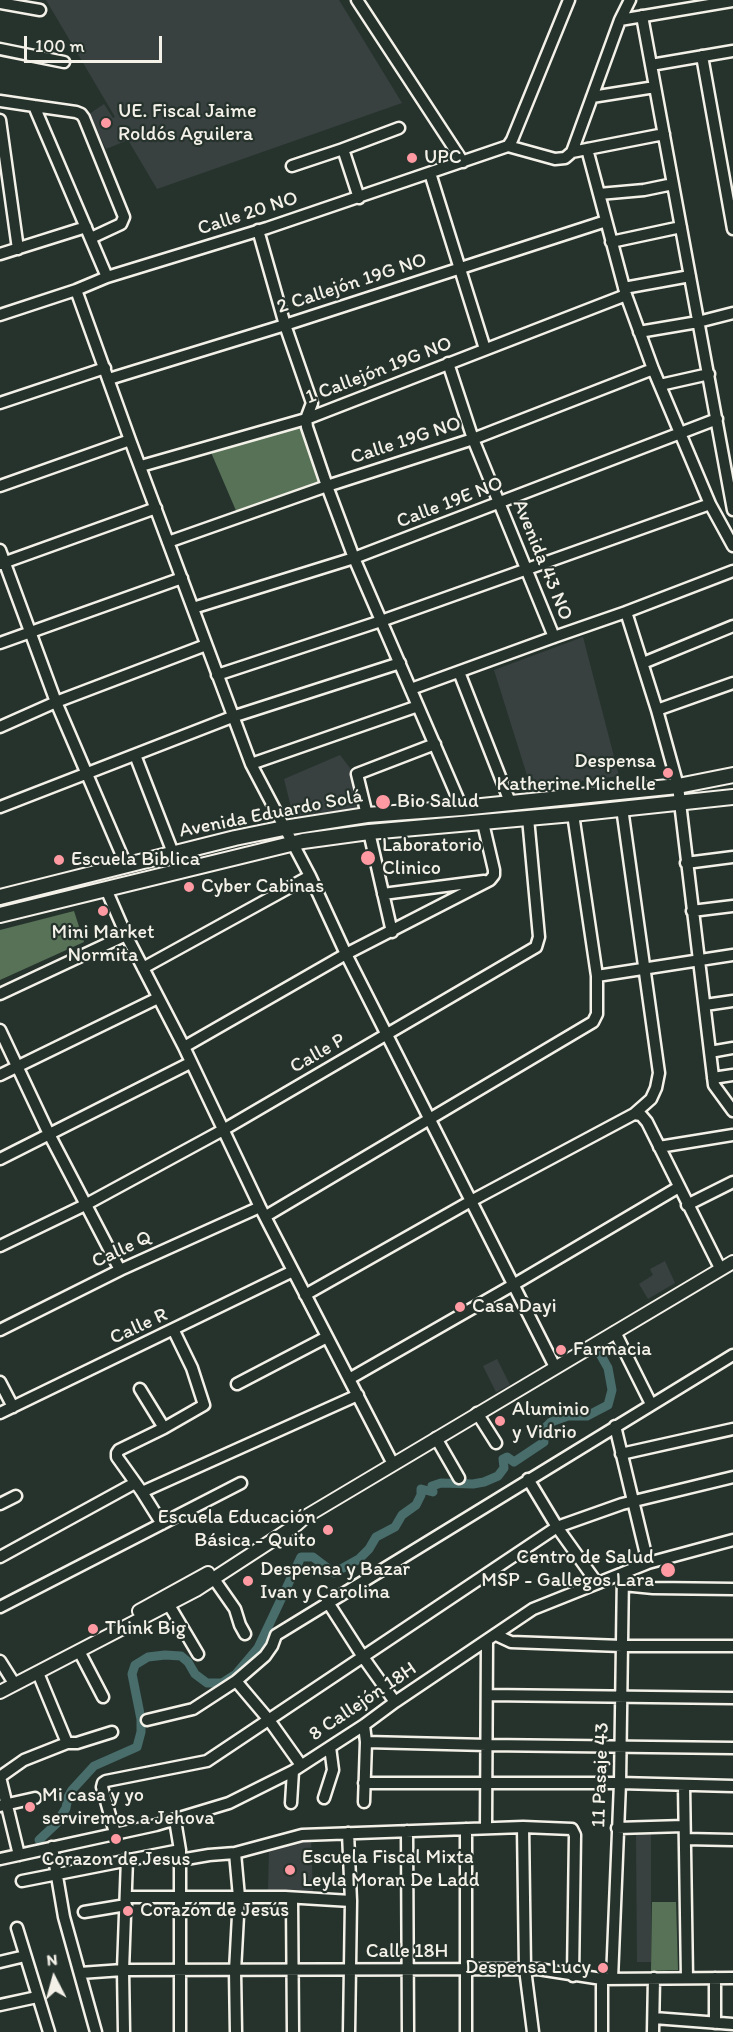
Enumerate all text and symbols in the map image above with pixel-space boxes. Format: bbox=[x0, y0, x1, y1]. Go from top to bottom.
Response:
scale bar bbox=[27, 24, 165, 62]
text: 100 m bbox=[35, 35, 85, 57]
place label: UE. Fiscal Jaime Roldós Aguilera bbox=[118, 100, 257, 147]
marker: UE. Fiscal Jaime Roldós Aguilera bbox=[99, 116, 113, 130]
place label: UPC bbox=[424, 146, 462, 170]
marker: UPC bbox=[405, 151, 419, 165]
street label: Calle 20 NO bbox=[195, 187, 301, 241]
street label: 2 Callejón 19G NO bbox=[274, 248, 430, 320]
street label: 1 Callejón 19G NO bbox=[302, 332, 456, 410]
street label: Calle 19G NO bbox=[348, 412, 464, 470]
street label: Calle 19E NO bbox=[393, 472, 507, 534]
street label: Avenida 43 NO bbox=[507, 496, 577, 624]
place label: Despensa Katherine Michelle bbox=[496, 750, 656, 797]
marker: Despensa Katherine Michelle bbox=[661, 766, 675, 780]
street label: Avenida Eduardo Solá bbox=[177, 784, 365, 844]
place label: Bio Salud bbox=[397, 790, 479, 814]
marker: Bio Salud bbox=[374, 793, 392, 811]
place label: Laboratorio Clinico bbox=[382, 834, 482, 881]
place label: Escuela Biblica bbox=[71, 848, 200, 872]
marker: Laboratorio Clinico bbox=[359, 849, 377, 867]
marker: Escuela Biblica bbox=[52, 853, 66, 867]
place label: Cyber Cabinas bbox=[201, 875, 324, 899]
marker: Cyber Cabinas bbox=[182, 880, 196, 894]
marker: Mini Market Normita bbox=[96, 904, 110, 918]
place label: Mini Market Normita bbox=[51, 921, 155, 968]
street label: Calle P bbox=[286, 1029, 350, 1079]
street label: Calle Q bbox=[88, 1226, 156, 1274]
place label: Casa Dayi bbox=[472, 1295, 556, 1319]
marker: Casa Dayi bbox=[453, 1300, 467, 1314]
street label: Calle R bbox=[106, 1303, 172, 1351]
place label: Farmacia bbox=[573, 1338, 652, 1362]
marker: Farmacia bbox=[554, 1343, 568, 1357]
place label: Aluminio y Vidrio bbox=[512, 1398, 589, 1445]
marker: Aluminio y Vidrio bbox=[493, 1414, 507, 1428]
place label: Escuela Educación Básica - Quito bbox=[158, 1506, 316, 1553]
marker: Escuela Educación Básica - Quito bbox=[321, 1523, 335, 1537]
place label: Centro de Salud MSP - Gallegos Lara bbox=[481, 1546, 654, 1593]
place label: Despensa y Bazar Ivan y Carolina bbox=[260, 1558, 410, 1605]
marker: Centro de Salud MSP - Gallegos Lara bbox=[659, 1561, 677, 1579]
marker: Despensa y Bazar Ivan y Carolina bbox=[241, 1574, 255, 1588]
place label: Think Big bbox=[105, 1617, 186, 1641]
marker: Think Big bbox=[86, 1622, 100, 1636]
street label: 8 Callejón 18H bbox=[305, 1657, 421, 1747]
street label: 11 Pasaje 43 bbox=[587, 1722, 615, 1828]
place label: Mi casa y yo serviremos a Jehova bbox=[42, 1784, 215, 1831]
marker: Mi casa y yo serviremos a Jehova bbox=[23, 1800, 37, 1814]
marker: Corazon de Jesus bbox=[109, 1832, 123, 1846]
place label: Escuela Fiscal Mixta Leyla Moran De Ladd bbox=[302, 1846, 479, 1893]
place label: Corazon de Jesus bbox=[41, 1848, 191, 1872]
marker: Escuela Fiscal Mixta Leyla Moran De Ladd bbox=[283, 1863, 297, 1877]
place label: Corazón de Jesús bbox=[140, 1899, 289, 1923]
marker: Corazón de Jesús bbox=[121, 1904, 135, 1918]
street label: Calle 18H bbox=[366, 1940, 448, 1964]
north arrow bbox=[24, 1948, 84, 2008]
text: N bbox=[46, 1950, 58, 1970]
place label: Despensa Lucy bbox=[465, 1956, 591, 1980]
marker: Despensa Lucy bbox=[596, 1961, 610, 1975]

